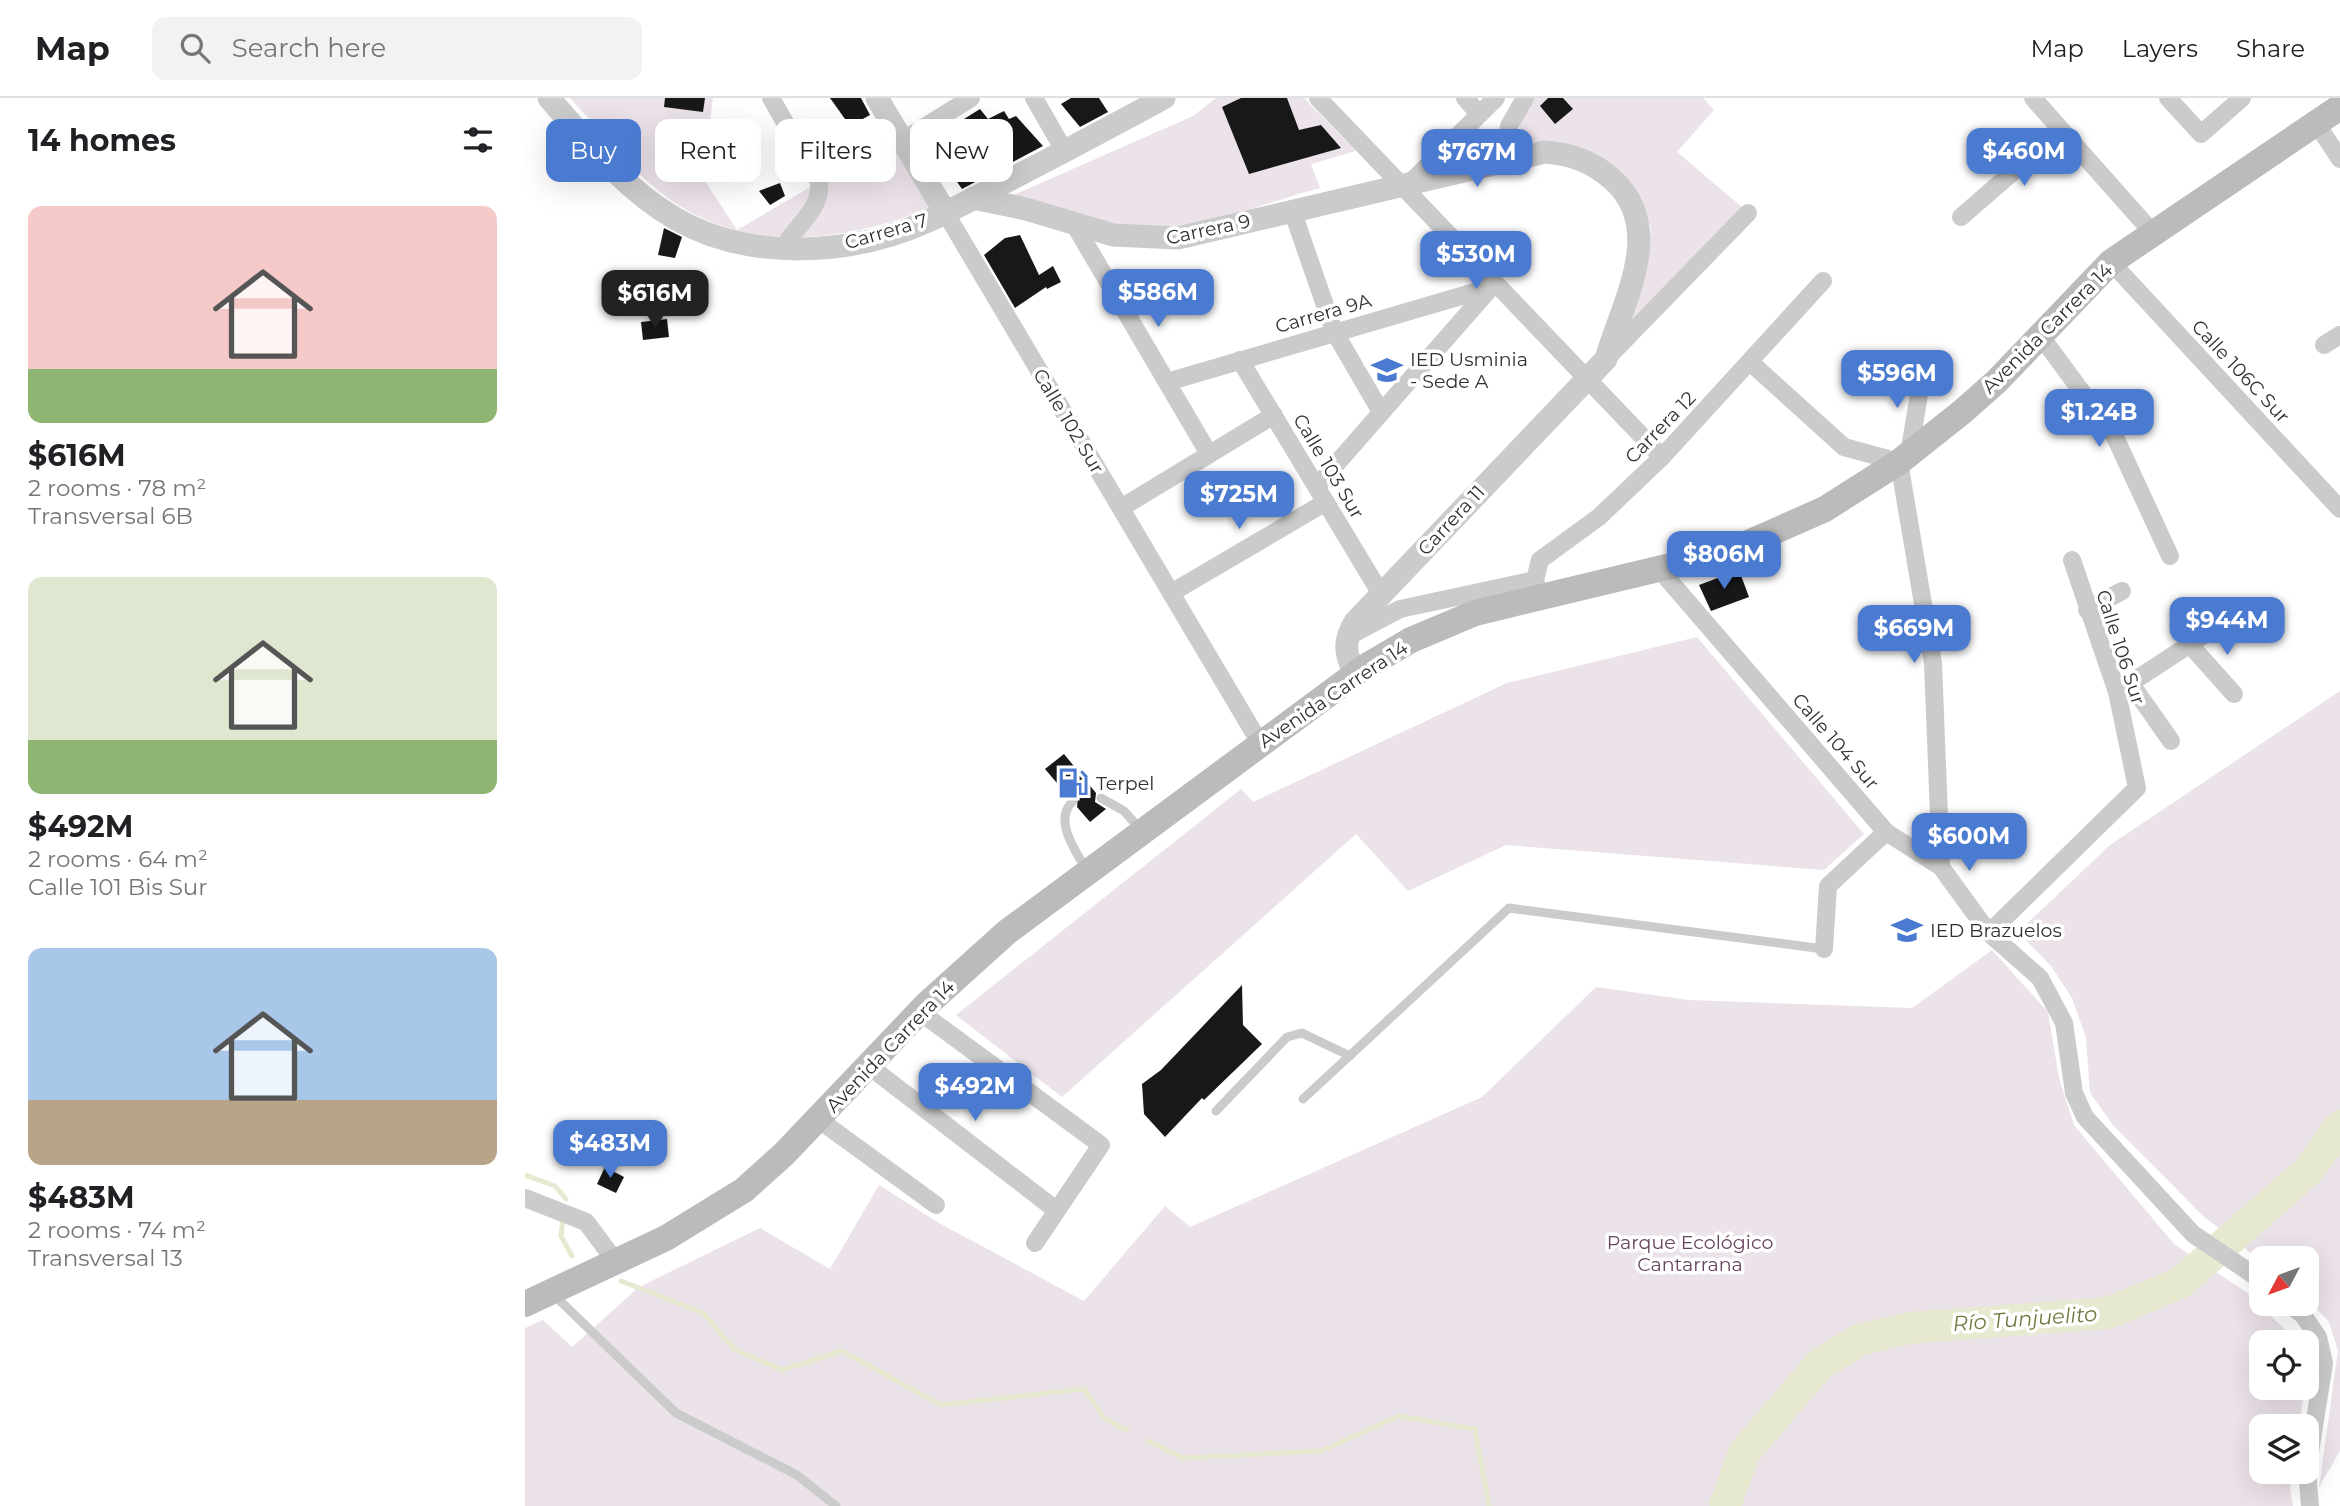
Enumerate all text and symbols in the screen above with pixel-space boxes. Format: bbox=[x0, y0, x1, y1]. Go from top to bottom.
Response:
search box bbox=[152, 17, 642, 80]
text: Map bbox=[35, 28, 110, 68]
icon: search bbox=[176, 29, 214, 67]
text: Search here bbox=[232, 32, 386, 64]
text: Map bbox=[2030, 34, 2084, 63]
text: Layers bbox=[2122, 34, 2198, 63]
text: Share bbox=[2236, 34, 2305, 63]
chip: Buy bbox=[546, 119, 641, 182]
chip: Rent bbox=[655, 119, 761, 182]
chip: Filters bbox=[775, 119, 896, 182]
chip: New bbox=[910, 119, 1013, 182]
icon: filters bbox=[459, 121, 497, 159]
text: 14 homes bbox=[28, 122, 176, 159]
pin: $460M bbox=[1975, 129, 2073, 188]
pin: $767M bbox=[1428, 130, 1526, 189]
text: $460M bbox=[1983, 137, 2065, 165]
text: $767M bbox=[1437, 138, 1517, 166]
street label: Carrera 7 bbox=[842, 209, 930, 254]
street label: Carrera 9 bbox=[1164, 209, 1252, 250]
pin: $530M bbox=[1427, 232, 1525, 291]
text: $530M bbox=[1436, 240, 1516, 268]
icon: home bbox=[200, 251, 326, 377]
street label: Avenida Carrera 14 bbox=[1977, 258, 2118, 398]
pin: $586M bbox=[1109, 270, 1207, 329]
pin: $616M bbox=[606, 271, 704, 330]
text: $586M bbox=[1118, 278, 1198, 306]
text: $616M bbox=[618, 279, 692, 307]
street label: Carrera 9A bbox=[1272, 289, 1374, 338]
street label: Calle 106C Sur bbox=[2187, 315, 2294, 428]
place label: IED Usminia - Sede A bbox=[1410, 348, 1528, 393]
pin: $596M bbox=[1848, 350, 1946, 410]
school or university icon: IED Usminia - Sede A bbox=[1370, 353, 1404, 387]
text: $596M bbox=[1857, 359, 1937, 387]
street label: Calle 102 Sur bbox=[1028, 365, 1109, 478]
street label: Carrera 12 bbox=[1620, 386, 1701, 468]
pin: $1.24B bbox=[2042, 390, 2156, 449]
text: $1.24B bbox=[2061, 398, 2137, 426]
street label: Calle 103 Sur bbox=[1288, 410, 1369, 523]
text: $616M bbox=[28, 437, 126, 474]
pin: $725M bbox=[1190, 472, 1288, 531]
text: 2 rooms · 78 m² bbox=[28, 474, 206, 502]
text: $725M bbox=[1200, 480, 1278, 508]
street label: Carrera 11 bbox=[1413, 480, 1490, 560]
text: Transversal 6B bbox=[28, 502, 193, 530]
pin: $806M bbox=[1675, 532, 1773, 591]
text: $806M bbox=[1683, 540, 1765, 568]
street label: Calle 106 Sur bbox=[2091, 587, 2150, 707]
pin: $944M bbox=[2178, 598, 2276, 657]
pin: $669M bbox=[1865, 606, 1963, 665]
text: $944M bbox=[2186, 606, 2268, 634]
text: $669M bbox=[1874, 614, 1954, 642]
icon: home bbox=[200, 622, 326, 748]
street label: Avenida Carrera 14 bbox=[1254, 636, 1413, 753]
street label: Calle 104 Sur bbox=[1787, 688, 1884, 794]
fuel station icon: Terpel bbox=[1056, 766, 1090, 800]
place label: Terpel bbox=[1096, 772, 1154, 795]
text: $492M bbox=[28, 808, 133, 845]
pin: $600M bbox=[1920, 814, 2018, 873]
text: $600M bbox=[1928, 822, 2010, 850]
text: 2 rooms · 64 m² bbox=[28, 845, 208, 873]
text: Calle 101 Bis Sur bbox=[28, 873, 207, 901]
school or university icon: IED Brazuelos bbox=[1890, 913, 1924, 947]
place label: IED Brazuelos bbox=[1930, 919, 2062, 942]
street label: Avenida Carrera 14 bbox=[821, 975, 960, 1117]
icon: home bbox=[200, 993, 326, 1119]
pin: $492M bbox=[926, 1063, 1024, 1123]
text: $492M bbox=[935, 1072, 1015, 1100]
pin: $483M bbox=[561, 1121, 659, 1180]
text: $483M bbox=[569, 1129, 651, 1157]
text: $483M bbox=[28, 1179, 135, 1216]
text: 2 rooms · 74 m² bbox=[28, 1216, 206, 1244]
park label: Parque Ecológico Cantarrana bbox=[1607, 1231, 1773, 1276]
text: Transversal 13 bbox=[28, 1244, 183, 1272]
north arrow bbox=[2249, 1246, 2319, 1316]
map controls bbox=[2249, 1246, 2319, 1484]
water label: Río Tunjuelito bbox=[1952, 1301, 2098, 1336]
button: locate bbox=[2249, 1330, 2319, 1400]
button: layers bbox=[2249, 1414, 2319, 1484]

